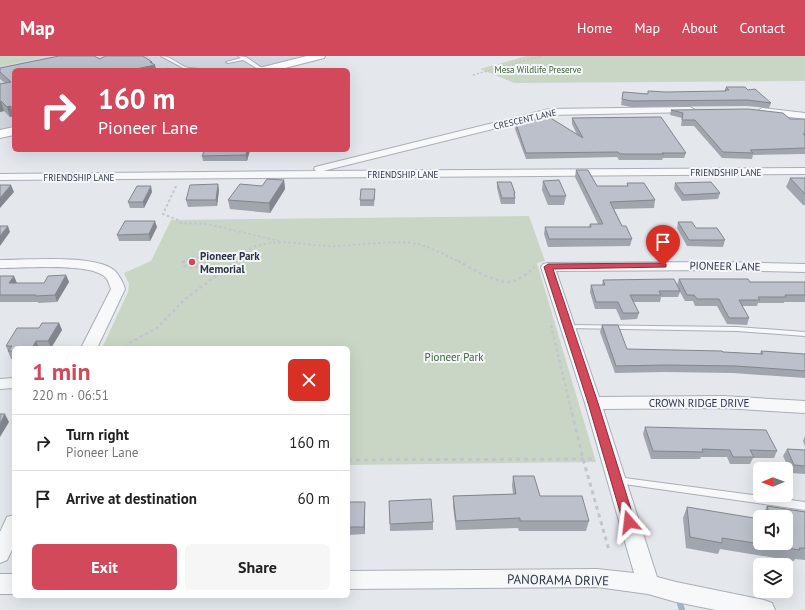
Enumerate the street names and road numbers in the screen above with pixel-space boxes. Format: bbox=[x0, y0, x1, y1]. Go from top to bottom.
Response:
street label: CRESCENT LANE bbox=[493, 106, 558, 132]
street label: FRIENDSHIP LANE bbox=[691, 167, 762, 178]
street label: FRIENDSHIP LANE bbox=[368, 169, 439, 180]
street label: FRIENDSHIP LANE bbox=[44, 172, 115, 183]
street label: PIONEER LANE bbox=[689, 258, 761, 274]
street label: CROWN RIDGE DRIVE bbox=[649, 396, 749, 410]
street label: PANORAMA DRIVE bbox=[507, 571, 609, 589]

